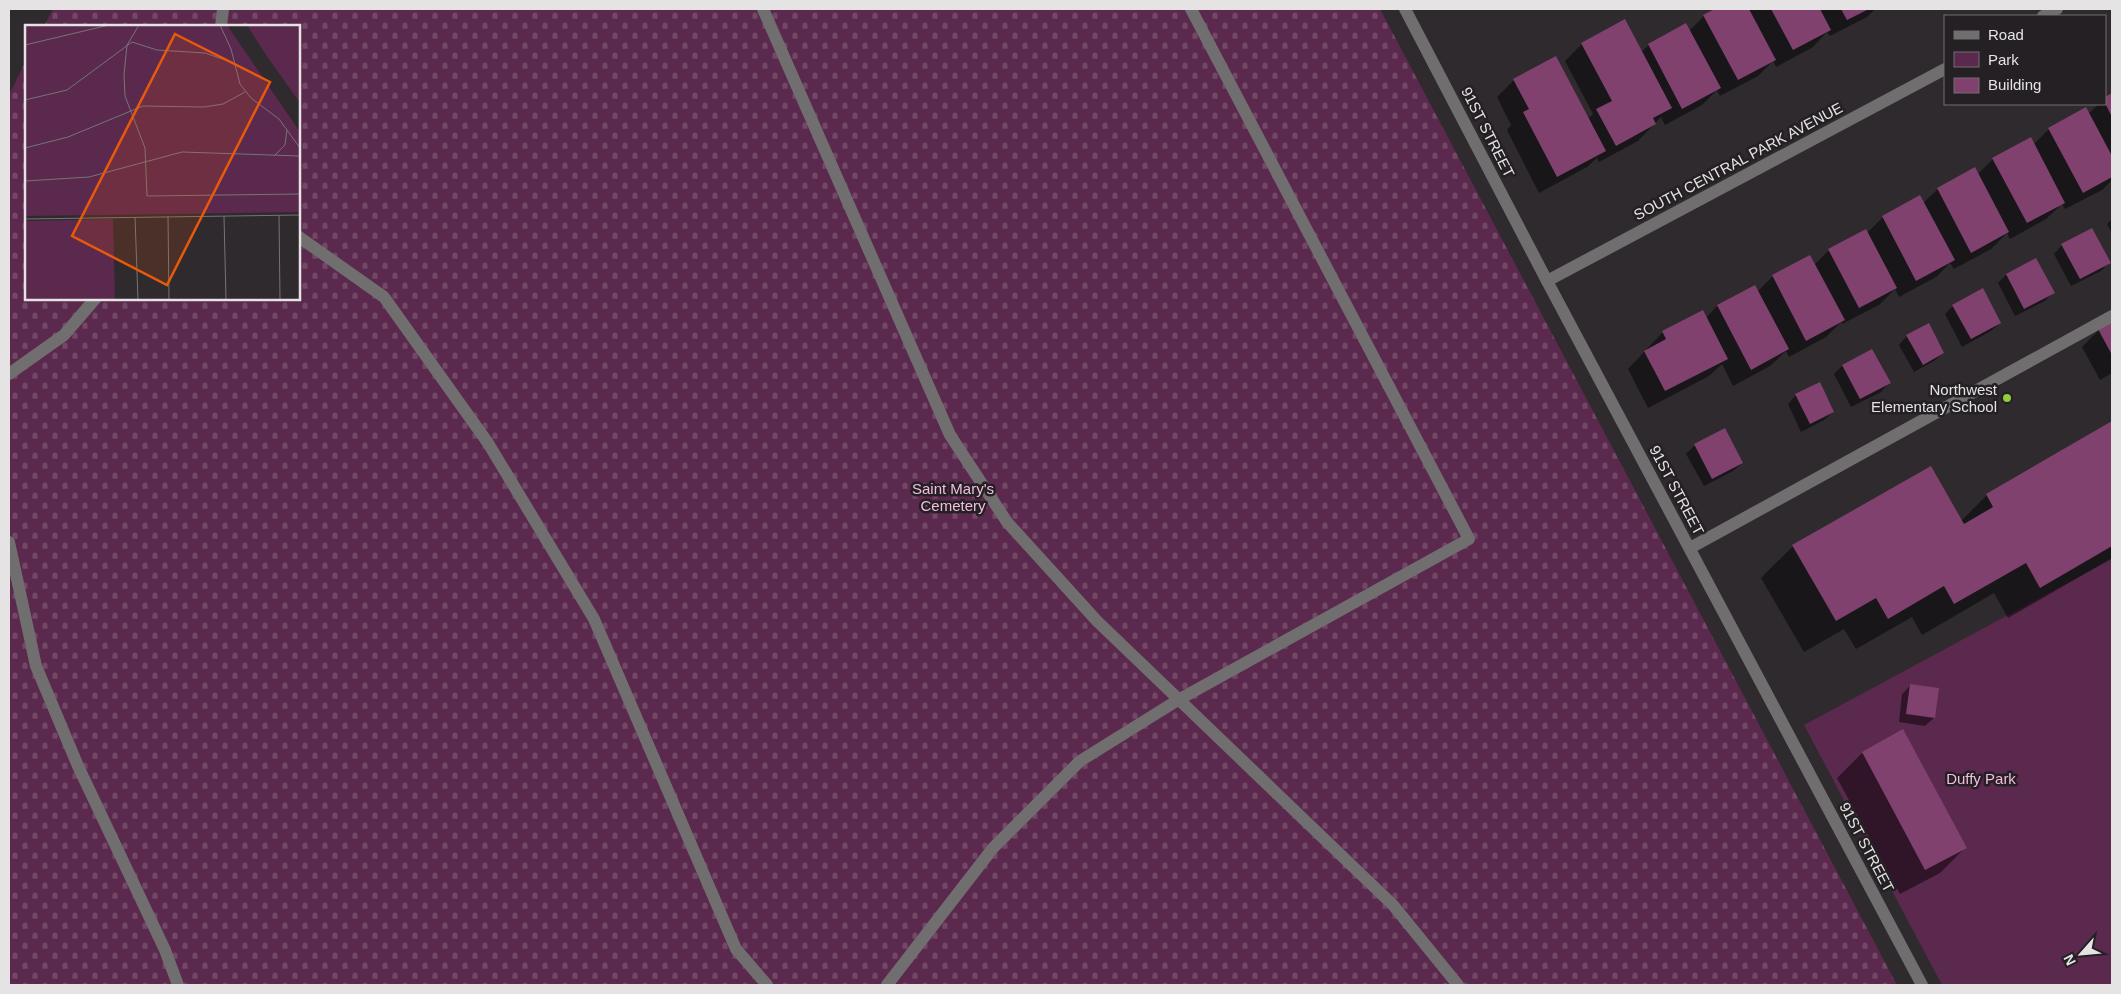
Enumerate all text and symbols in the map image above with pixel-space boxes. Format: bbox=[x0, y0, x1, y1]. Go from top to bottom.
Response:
legend bbox=[1944, 15, 2106, 105]
inset map bbox=[25, 25, 300, 300]
text: Road bbox=[1988, 26, 2024, 43]
text: Park bbox=[1988, 51, 2019, 68]
text: Building bbox=[1988, 76, 2041, 93]
street label: 91ST STREET bbox=[1458, 84, 1518, 180]
street label: SOUTH CENTRAL PARK AVENUE bbox=[1631, 99, 1845, 223]
place label: Northwest Elementary School bbox=[1871, 381, 1998, 415]
marker: Northwest Elementary School bbox=[2001, 392, 2013, 404]
street label: 91ST STREET bbox=[1646, 442, 1708, 538]
park label: Saint Mary's Cemetery bbox=[912, 480, 994, 514]
park label: Duffy Park bbox=[1946, 770, 2016, 787]
street label: 91ST STREET bbox=[1836, 799, 1898, 895]
north arrow bbox=[2056, 929, 2106, 979]
text: N bbox=[2060, 952, 2079, 968]

